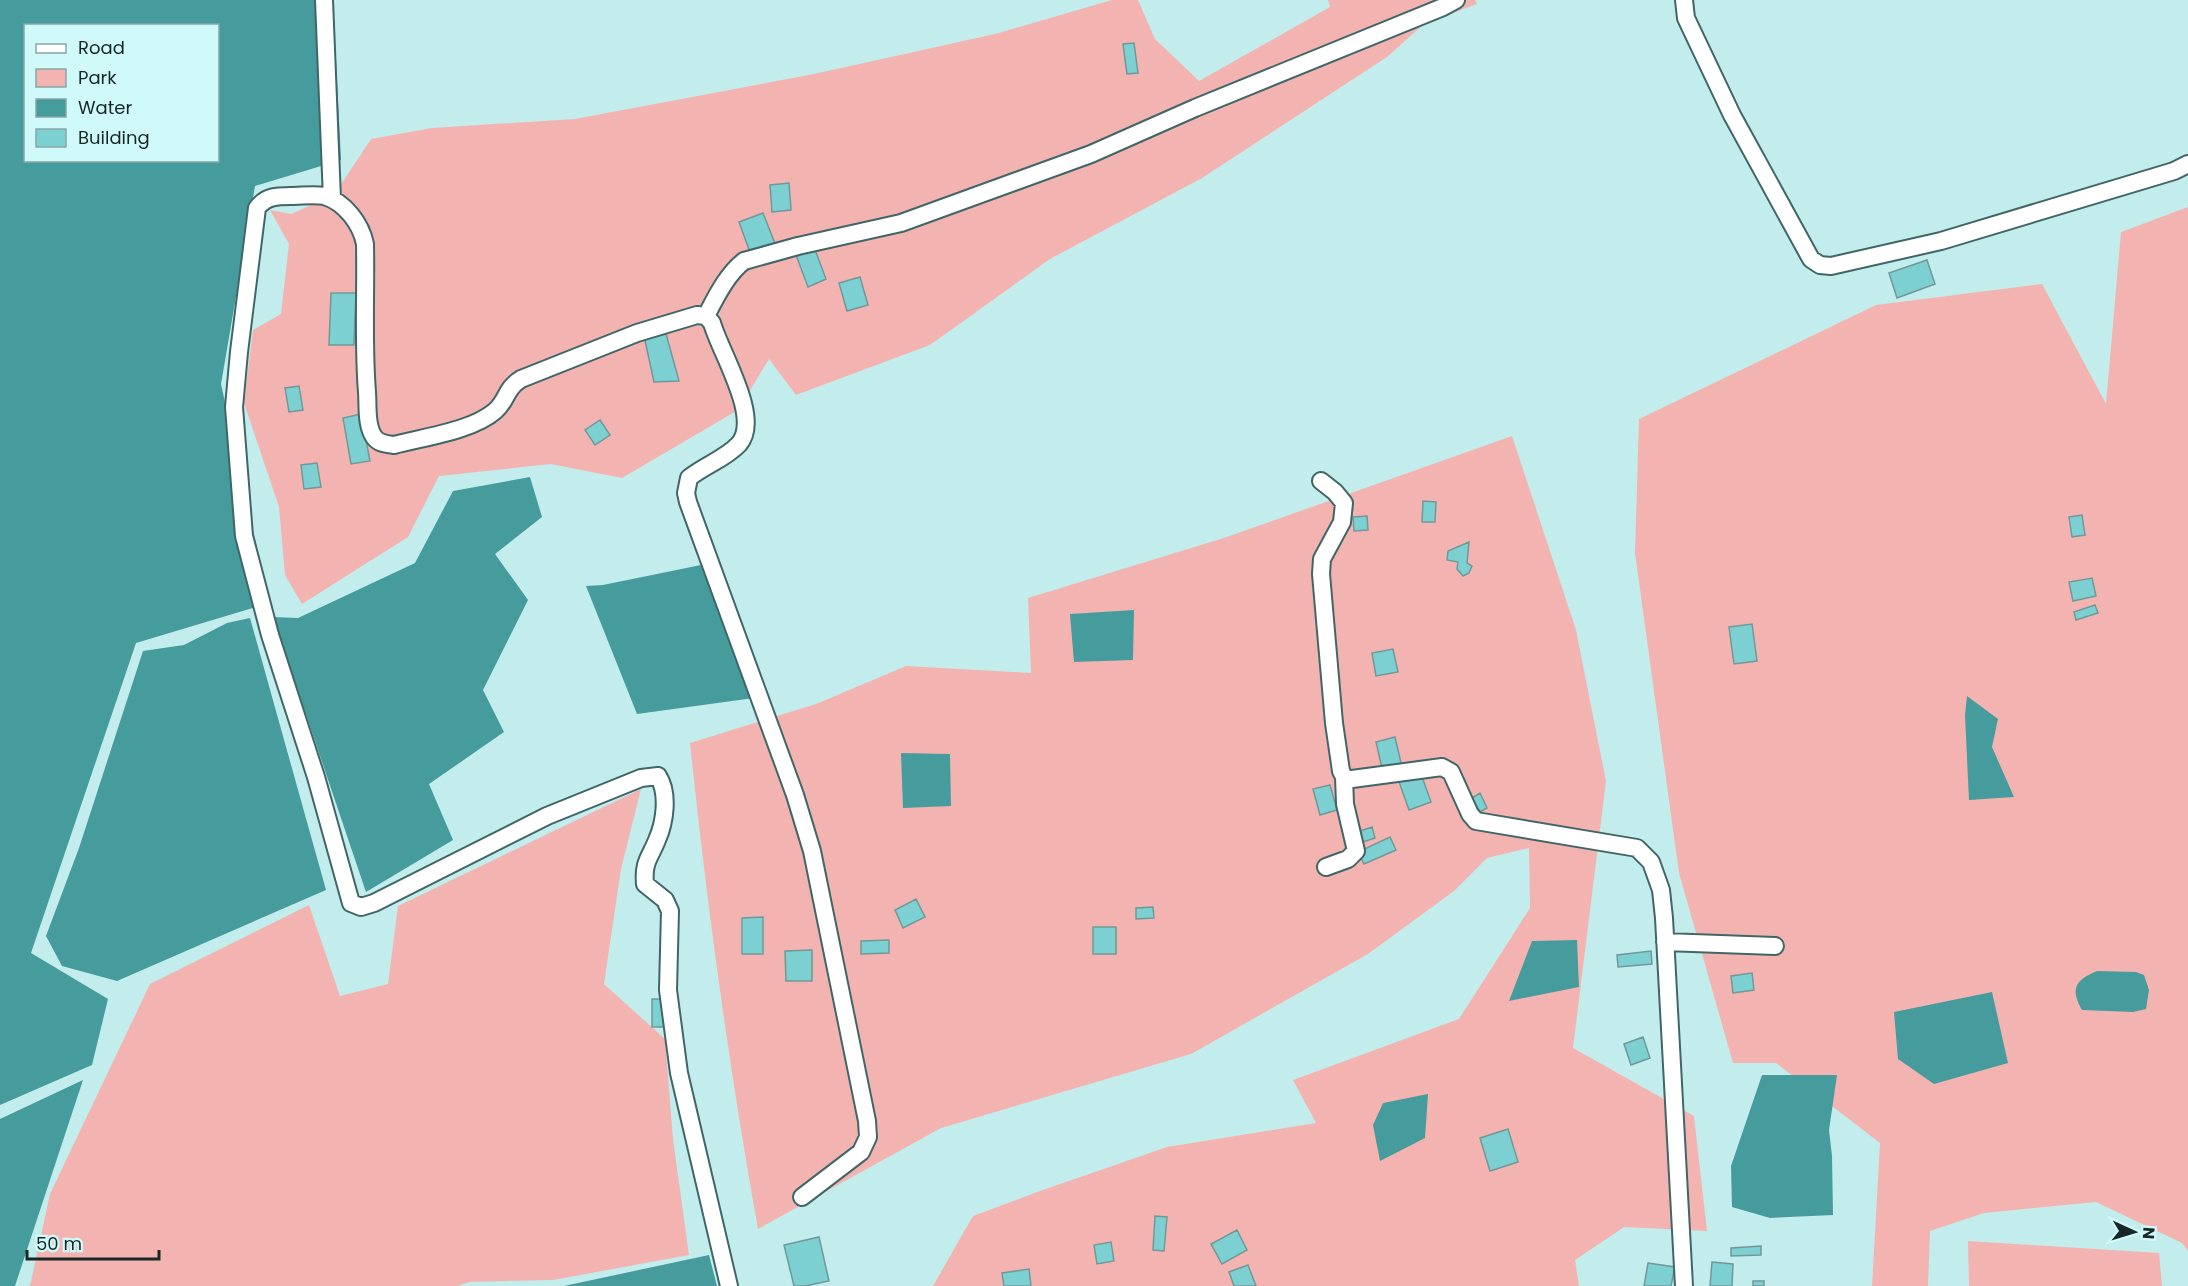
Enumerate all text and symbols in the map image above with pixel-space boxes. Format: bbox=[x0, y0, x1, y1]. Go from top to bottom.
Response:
legend bbox=[24, 24, 219, 162]
text: Road bbox=[78, 35, 125, 60]
text: Park bbox=[78, 65, 117, 90]
text: Water bbox=[78, 95, 132, 120]
text: Building bbox=[78, 125, 150, 150]
north arrow bbox=[2104, 1202, 2164, 1262]
scale bar bbox=[27, 1223, 159, 1261]
text: N bbox=[2137, 1226, 2160, 1240]
text: 50 m bbox=[36, 1231, 82, 1256]

